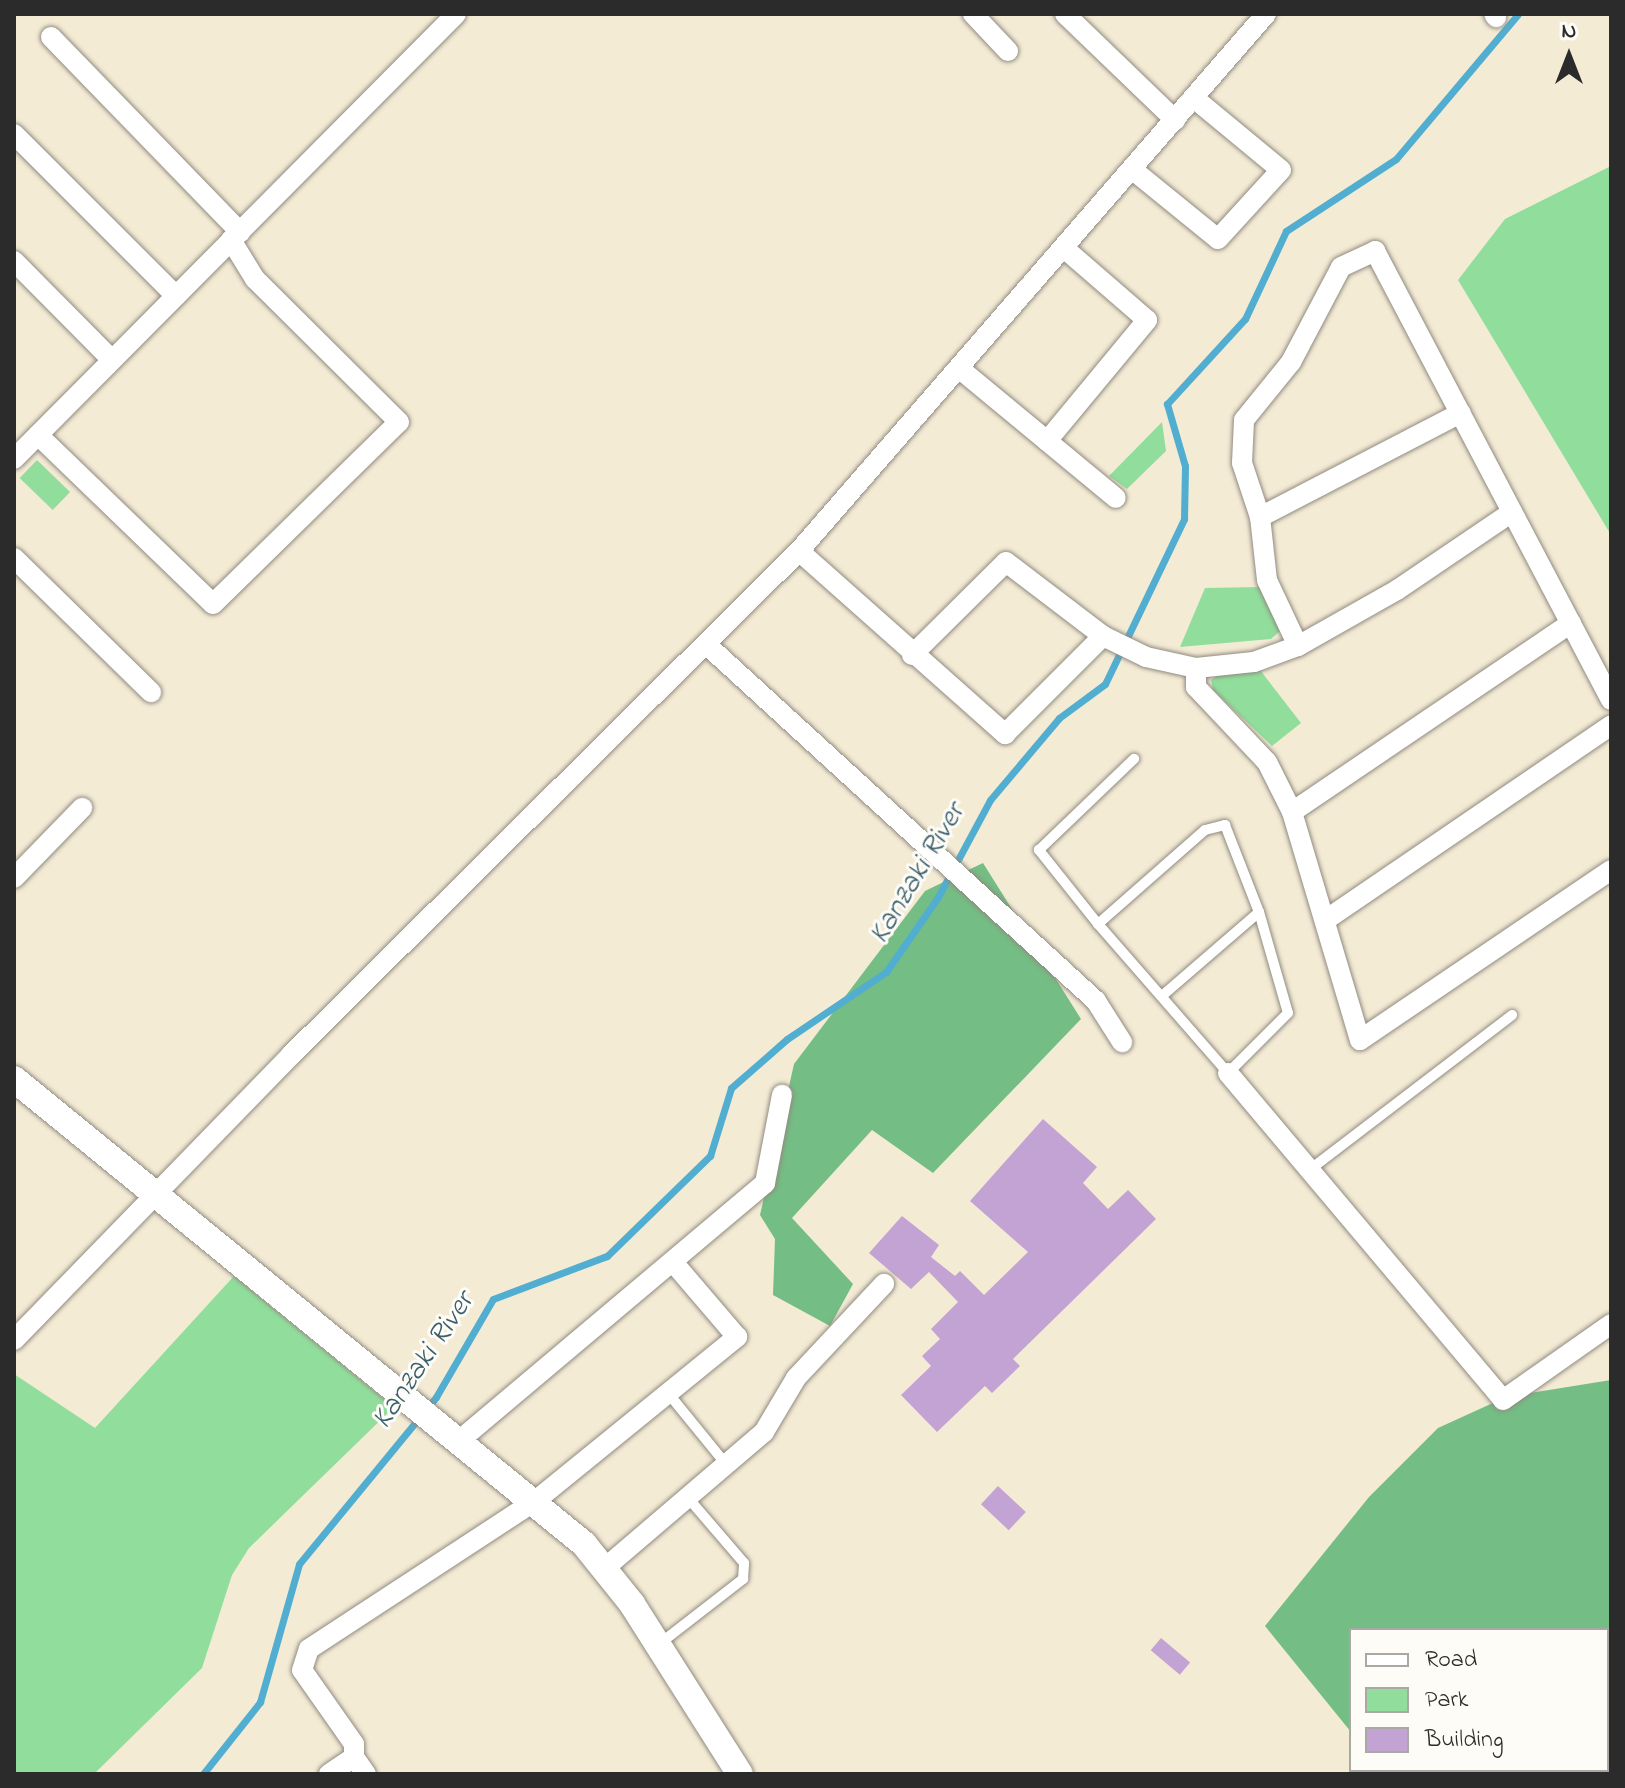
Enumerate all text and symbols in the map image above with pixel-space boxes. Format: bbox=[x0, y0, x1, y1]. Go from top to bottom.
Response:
north arrow bbox=[1529, 16, 1609, 96]
text: N bbox=[1562, 16, 1576, 48]
water label: Kanzaki River bbox=[862, 797, 974, 951]
water label: Kanzaki River bbox=[365, 1286, 483, 1436]
legend bbox=[1349, 1628, 1609, 1772]
text: Road bbox=[1425, 1643, 1477, 1678]
text: Park bbox=[1425, 1683, 1468, 1718]
text: Building bbox=[1425, 1723, 1504, 1758]

